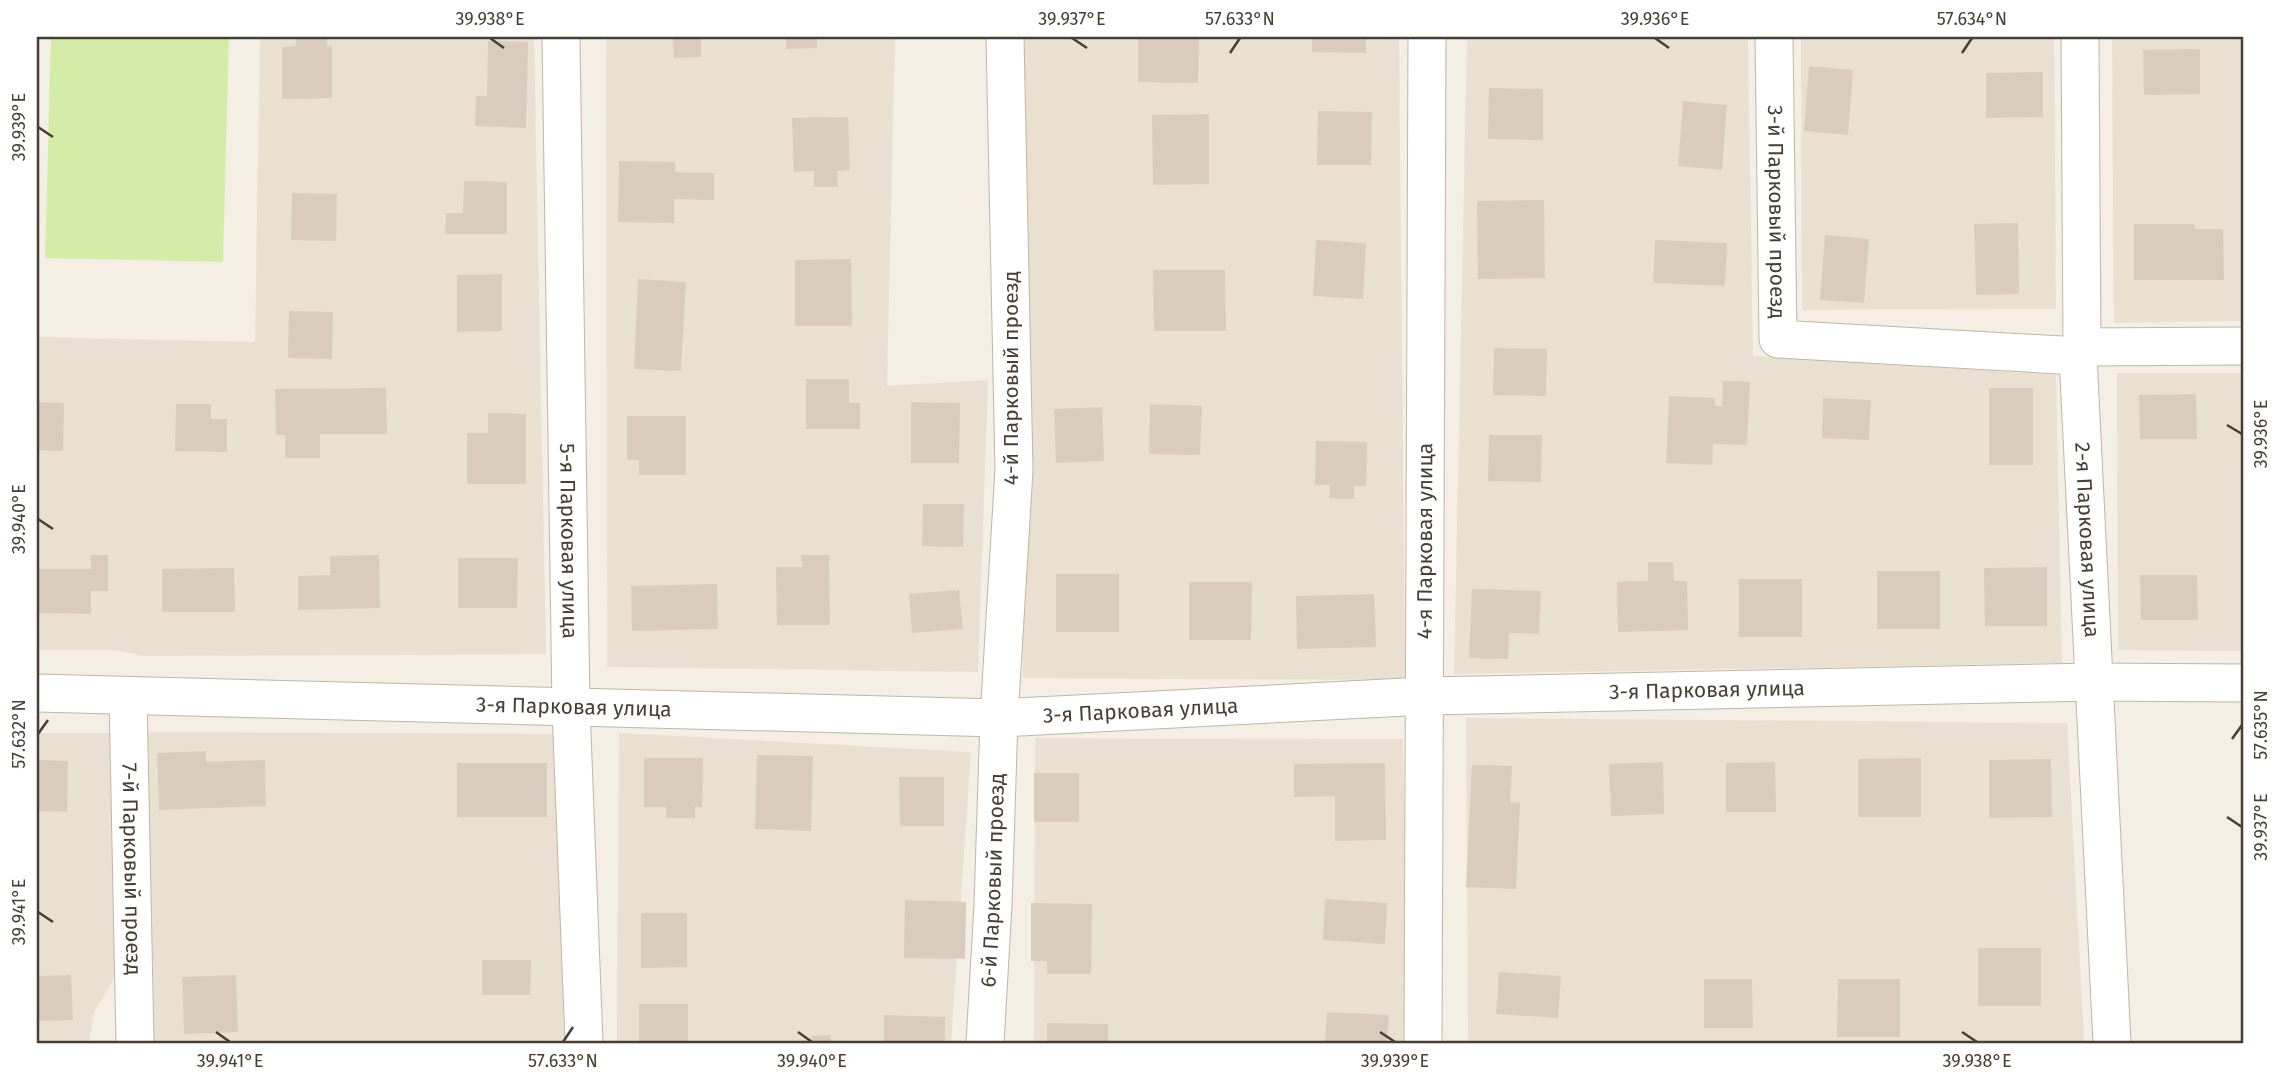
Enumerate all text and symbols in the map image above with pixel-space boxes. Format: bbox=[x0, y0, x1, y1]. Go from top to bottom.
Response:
text: 39.938°E bbox=[455, 8, 525, 30]
text: 39.937°E bbox=[1038, 8, 1106, 30]
text: 57.633°N bbox=[1205, 8, 1275, 30]
text: 39.936°E bbox=[1621, 8, 1689, 30]
text: 57.634°N bbox=[1937, 8, 2007, 30]
text: 39.939°E bbox=[8, 93, 30, 161]
street label: 3-й Парковый проезд bbox=[1762, 105, 1791, 319]
street label: 4-й Парковый проезд bbox=[998, 271, 1024, 485]
text: 39.936°E bbox=[2250, 400, 2272, 468]
street label: 2-я Парковая улица bbox=[2069, 442, 2105, 638]
street label: 5-я Парковая улица bbox=[554, 443, 583, 639]
street label: 4-я Парковая улица bbox=[1412, 443, 1438, 639]
text: 39.940°E bbox=[8, 484, 30, 554]
street label: 3-я Парковая улица bbox=[1609, 675, 1805, 705]
text: 57.635°N bbox=[2250, 690, 2272, 760]
street label: 3-я Парковая улица bbox=[476, 691, 672, 722]
street label: 3-я Парковая улица bbox=[1042, 693, 1239, 729]
text: 57.632°N bbox=[8, 699, 30, 769]
street label: 7-й Парковый проезд bbox=[116, 762, 147, 976]
street label: 6-й Парковый проезд bbox=[975, 773, 1010, 988]
text: 39.937°E bbox=[2250, 793, 2272, 861]
text: 39.941°E bbox=[8, 879, 30, 945]
text: 39.941°E bbox=[197, 1050, 263, 1072]
text: 57.633°N bbox=[528, 1050, 598, 1072]
text: 39.940°E bbox=[777, 1050, 847, 1072]
text: 39.939°E bbox=[1361, 1050, 1429, 1072]
text: 39.938°E bbox=[1942, 1050, 2012, 1072]

